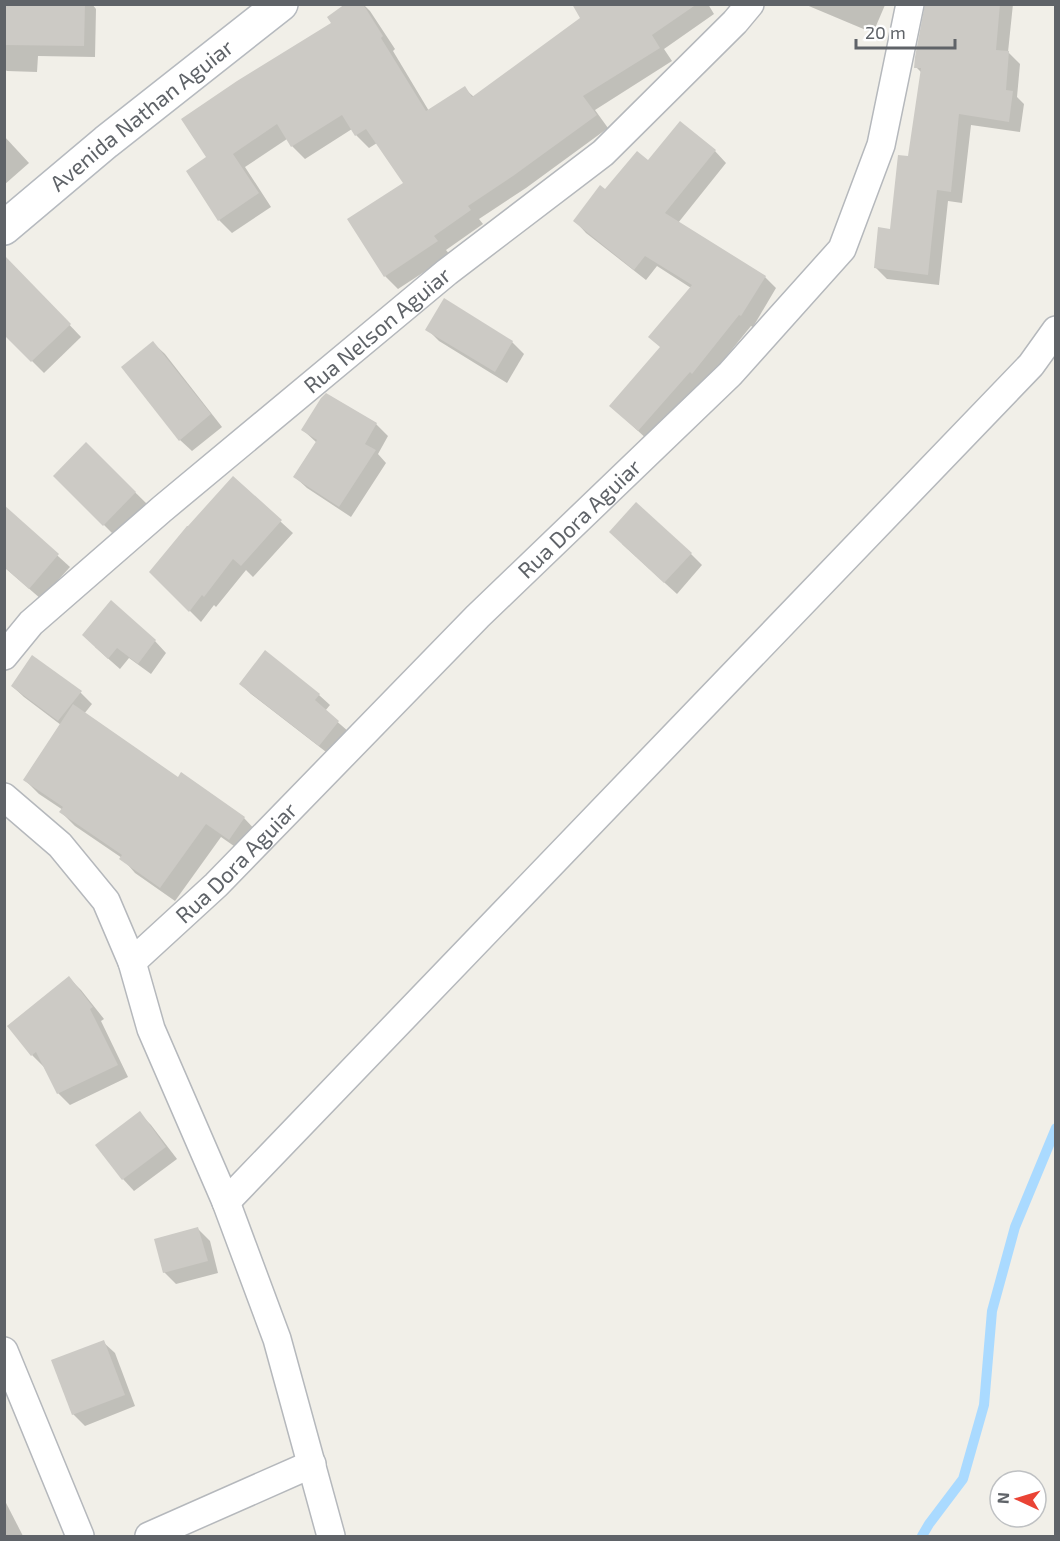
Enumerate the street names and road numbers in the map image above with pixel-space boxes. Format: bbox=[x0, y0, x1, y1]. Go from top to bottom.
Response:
street label: Avenida Nathan Aguiar bbox=[44, 33, 238, 196]
street label: Rua Nelson Aguiar bbox=[298, 261, 455, 398]
street label: Rua Dora Aguiar bbox=[512, 453, 646, 583]
street label: Rua Dora Aguiar bbox=[170, 796, 302, 928]

